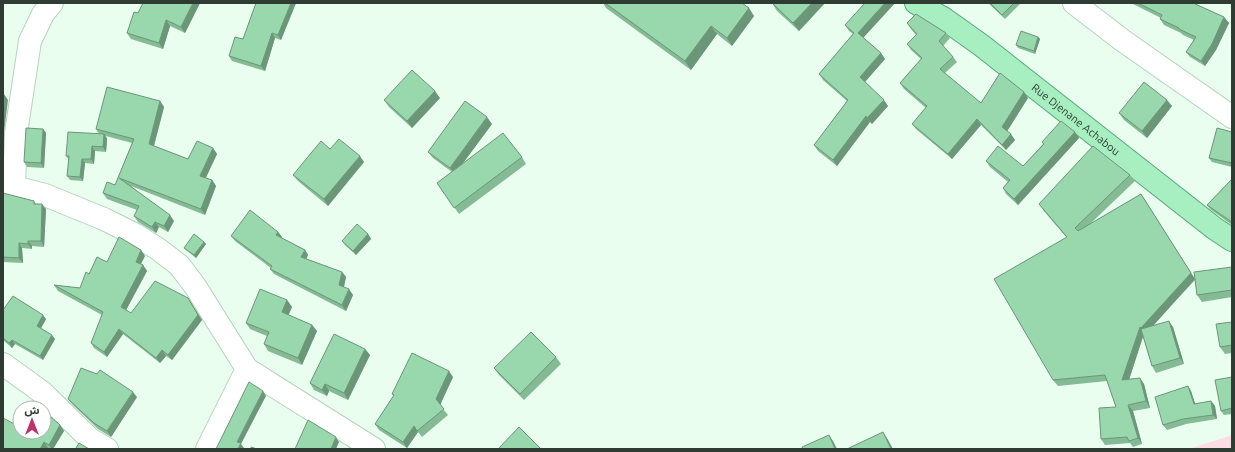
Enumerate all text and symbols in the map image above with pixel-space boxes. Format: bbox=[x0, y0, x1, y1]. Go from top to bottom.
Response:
street label: Rue Djenane Achabou bbox=[1029, 81, 1122, 158]
north arrow bbox=[12, 400, 52, 440]
text: ش bbox=[24, 404, 40, 417]

